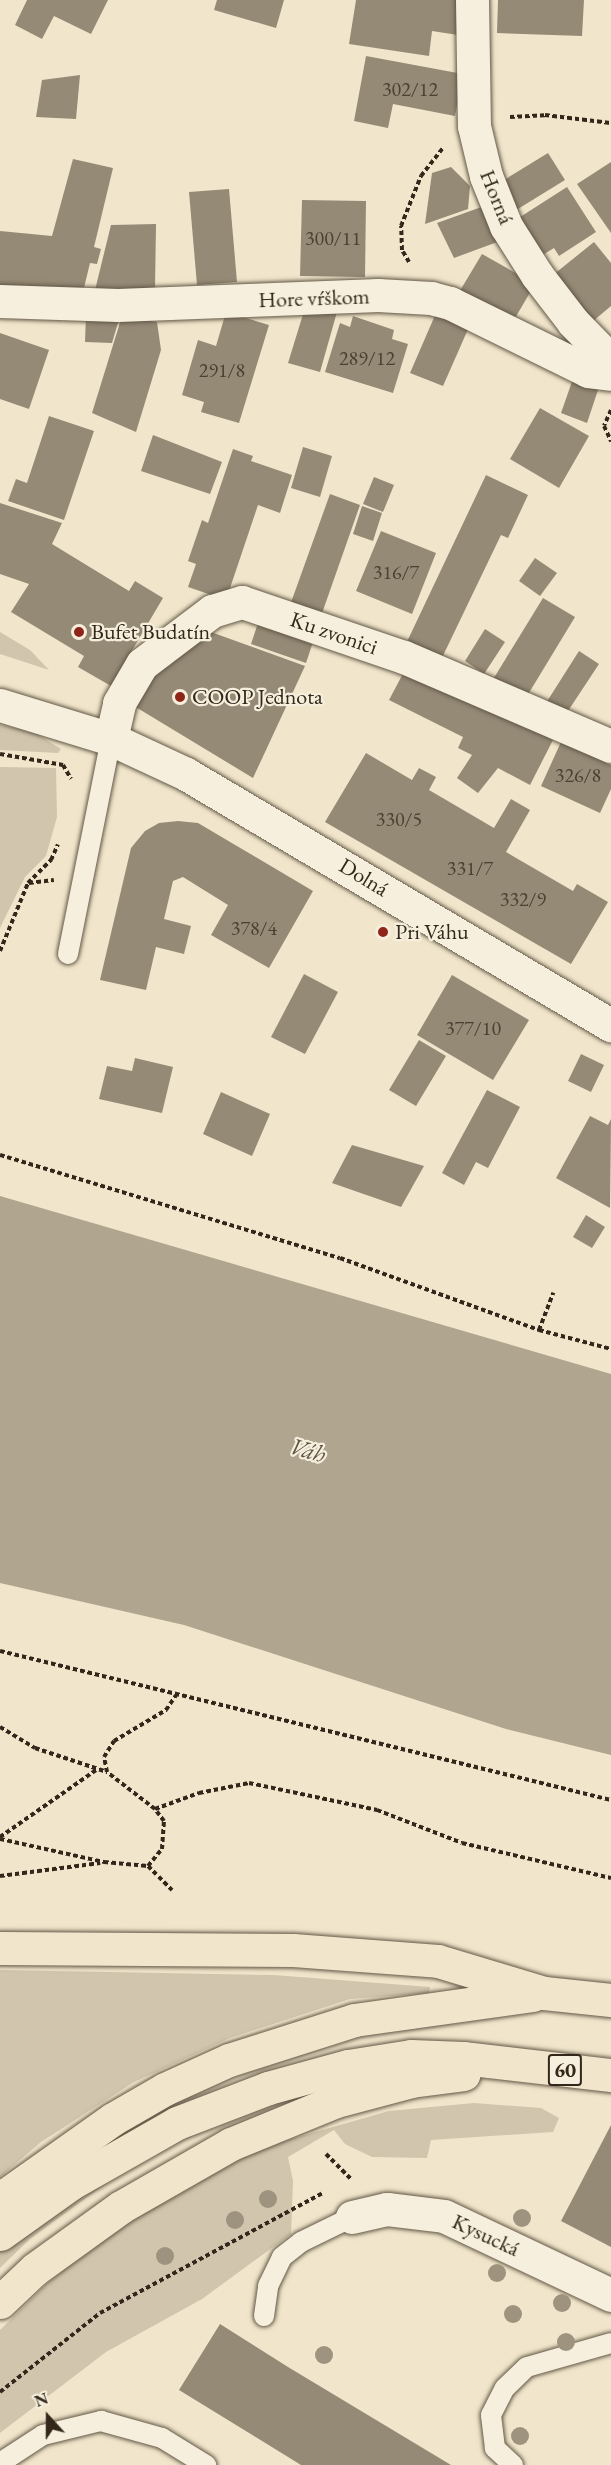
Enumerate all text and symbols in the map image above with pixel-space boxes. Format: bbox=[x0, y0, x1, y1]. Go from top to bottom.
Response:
house number: 302/12 bbox=[382, 77, 438, 101]
street label: Horná bbox=[474, 166, 520, 228]
house number: 300/11 bbox=[305, 226, 361, 250]
street label: Hore vŕškom bbox=[258, 283, 370, 313]
house number: 289/12 bbox=[339, 346, 395, 370]
house number: 291/8 bbox=[199, 358, 245, 382]
house number: 316/7 bbox=[373, 560, 419, 584]
street label: Ku zvonici bbox=[287, 606, 381, 660]
place label: Bufet Budatín bbox=[91, 619, 210, 645]
marker: Bufet Budatín bbox=[72, 625, 86, 639]
place label: COOP Jednota bbox=[192, 684, 323, 710]
marker: COOP Jednota bbox=[173, 690, 187, 704]
house number: 326/8 bbox=[555, 763, 601, 787]
house number: 330/5 bbox=[376, 807, 422, 831]
street label: Dolná bbox=[335, 852, 393, 902]
house number: 331/7 bbox=[447, 856, 493, 880]
house number: 332/9 bbox=[500, 887, 546, 911]
house number: 378/4 bbox=[231, 916, 277, 940]
place label: Pri Váhu bbox=[395, 919, 469, 945]
marker: Pri Váhu bbox=[376, 925, 390, 939]
house number: 377/10 bbox=[445, 1016, 501, 1040]
water label: Váh bbox=[287, 1431, 329, 1469]
road number: 60 bbox=[547, 2052, 583, 2088]
street label: Kysucká bbox=[448, 2208, 524, 2262]
north arrow bbox=[18, 2387, 78, 2447]
text: N bbox=[32, 2388, 51, 2412]

